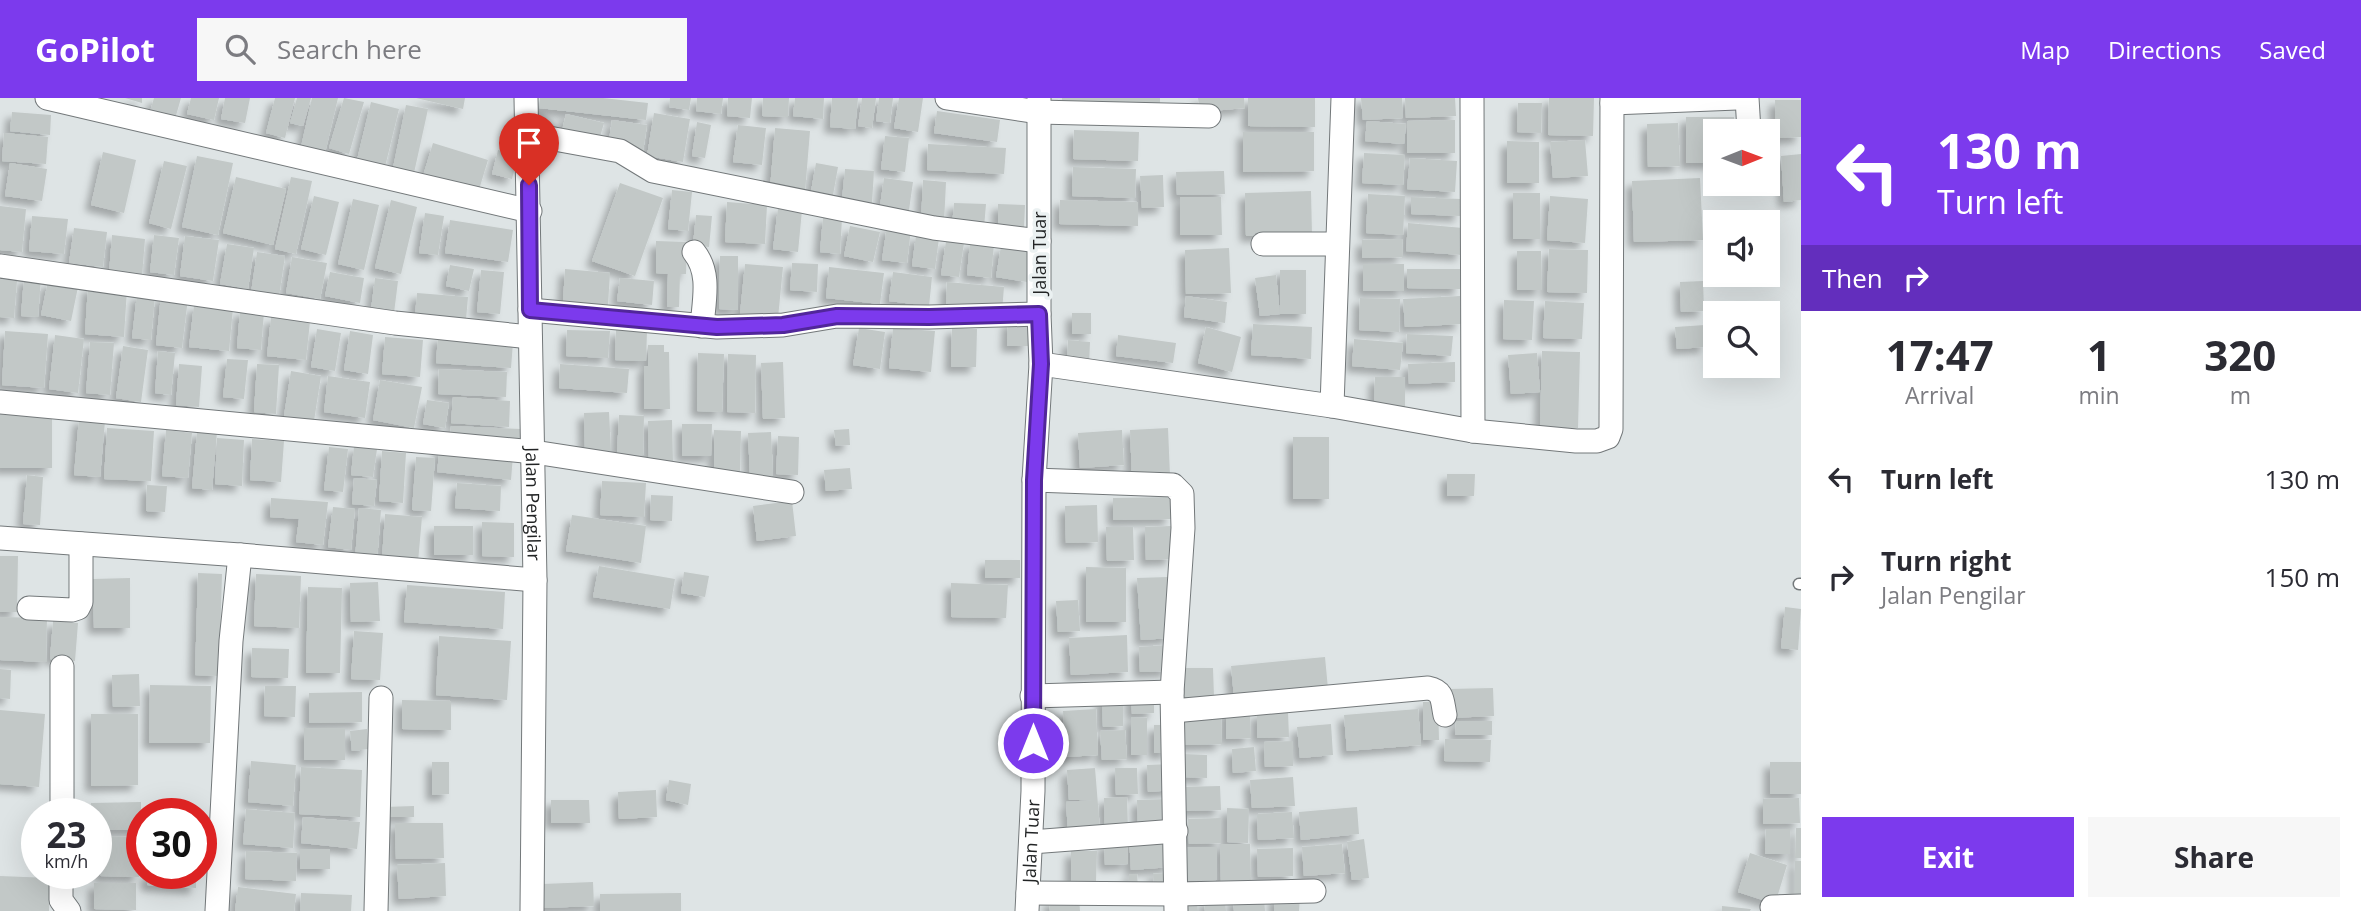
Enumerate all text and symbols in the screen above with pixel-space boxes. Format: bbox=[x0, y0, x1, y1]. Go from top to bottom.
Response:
search box bbox=[197, 18, 687, 81]
text: GoPilot bbox=[35, 27, 155, 72]
icon: search bbox=[221, 30, 259, 68]
text: Search here bbox=[277, 31, 422, 67]
text: Map bbox=[2020, 33, 2070, 66]
text: Directions bbox=[2108, 33, 2221, 66]
text: Saved bbox=[2259, 33, 2326, 66]
pin bbox=[499, 113, 559, 185]
text: 130 m bbox=[1937, 117, 2082, 183]
north arrow bbox=[1703, 119, 1780, 196]
map controls bbox=[1703, 119, 1780, 378]
icon: arrive bbox=[510, 124, 548, 162]
icon: left bbox=[1822, 126, 1913, 217]
text: Turn left bbox=[1937, 180, 2063, 223]
button: sound bbox=[1703, 210, 1780, 287]
street label: Jalan Tuar bbox=[1027, 211, 1051, 297]
icon: right bbox=[1897, 259, 1935, 297]
text: Then bbox=[1822, 260, 1883, 296]
button: search bbox=[1703, 301, 1780, 378]
text: 17:47 bbox=[1886, 326, 1994, 383]
text: 1 bbox=[2087, 326, 2111, 383]
text: 320 bbox=[2204, 326, 2276, 383]
text: Arrival bbox=[1905, 379, 1974, 411]
text: min bbox=[2078, 379, 2120, 411]
text: m bbox=[2230, 379, 2251, 411]
street label: Jalan Pengilar bbox=[520, 445, 547, 561]
icon: left bbox=[1822, 460, 1860, 498]
text: Turn left bbox=[1881, 461, 1993, 497]
text: 130 m bbox=[2265, 461, 2340, 497]
text: Turn right bbox=[1881, 543, 2012, 579]
icon: right bbox=[1822, 558, 1860, 596]
text: 150 m bbox=[2265, 559, 2340, 595]
text: Jalan Pengilar bbox=[1881, 579, 2026, 611]
position arrow bbox=[996, 706, 1070, 780]
speed limit sign: 30 bbox=[126, 798, 217, 889]
street label: Jalan Tuar bbox=[1016, 798, 1045, 885]
text: 23 bbox=[46, 811, 87, 858]
button: Exit bbox=[1822, 817, 2074, 897]
button: Share bbox=[2088, 817, 2340, 897]
text: km/h bbox=[45, 849, 88, 873]

